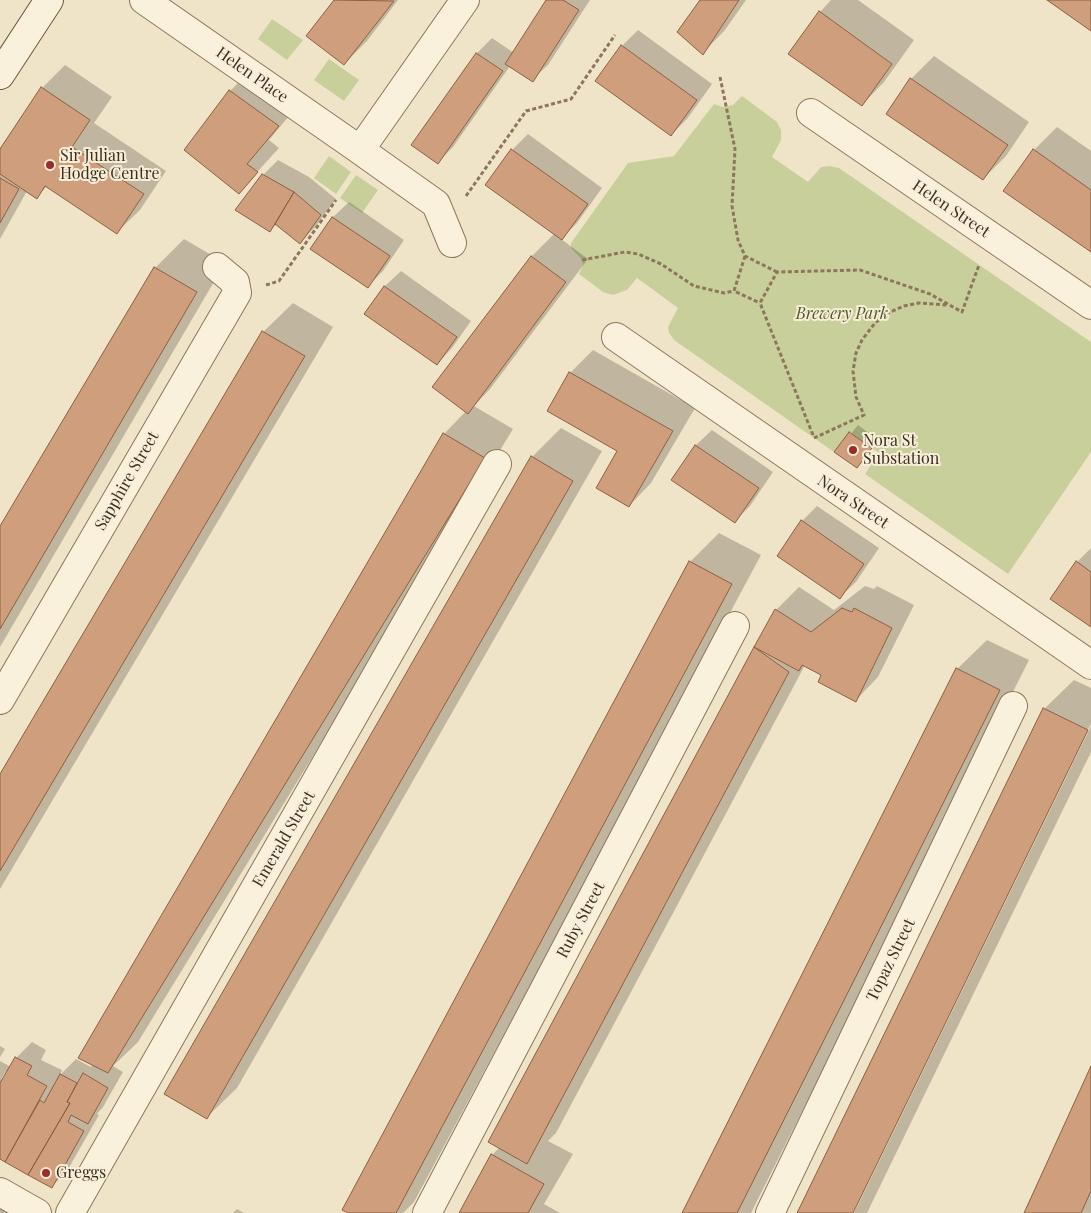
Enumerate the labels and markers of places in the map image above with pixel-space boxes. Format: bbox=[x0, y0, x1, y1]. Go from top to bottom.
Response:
place label: Sir Julian Hodge Centre bbox=[60, 146, 159, 184]
marker: Sir Julian Hodge Centre bbox=[44, 159, 56, 171]
place label: Nora St Substation bbox=[863, 431, 939, 469]
marker: Nora St Substation bbox=[847, 444, 859, 456]
place label: Greggs bbox=[56, 1163, 106, 1183]
marker: Greggs bbox=[40, 1167, 52, 1179]

